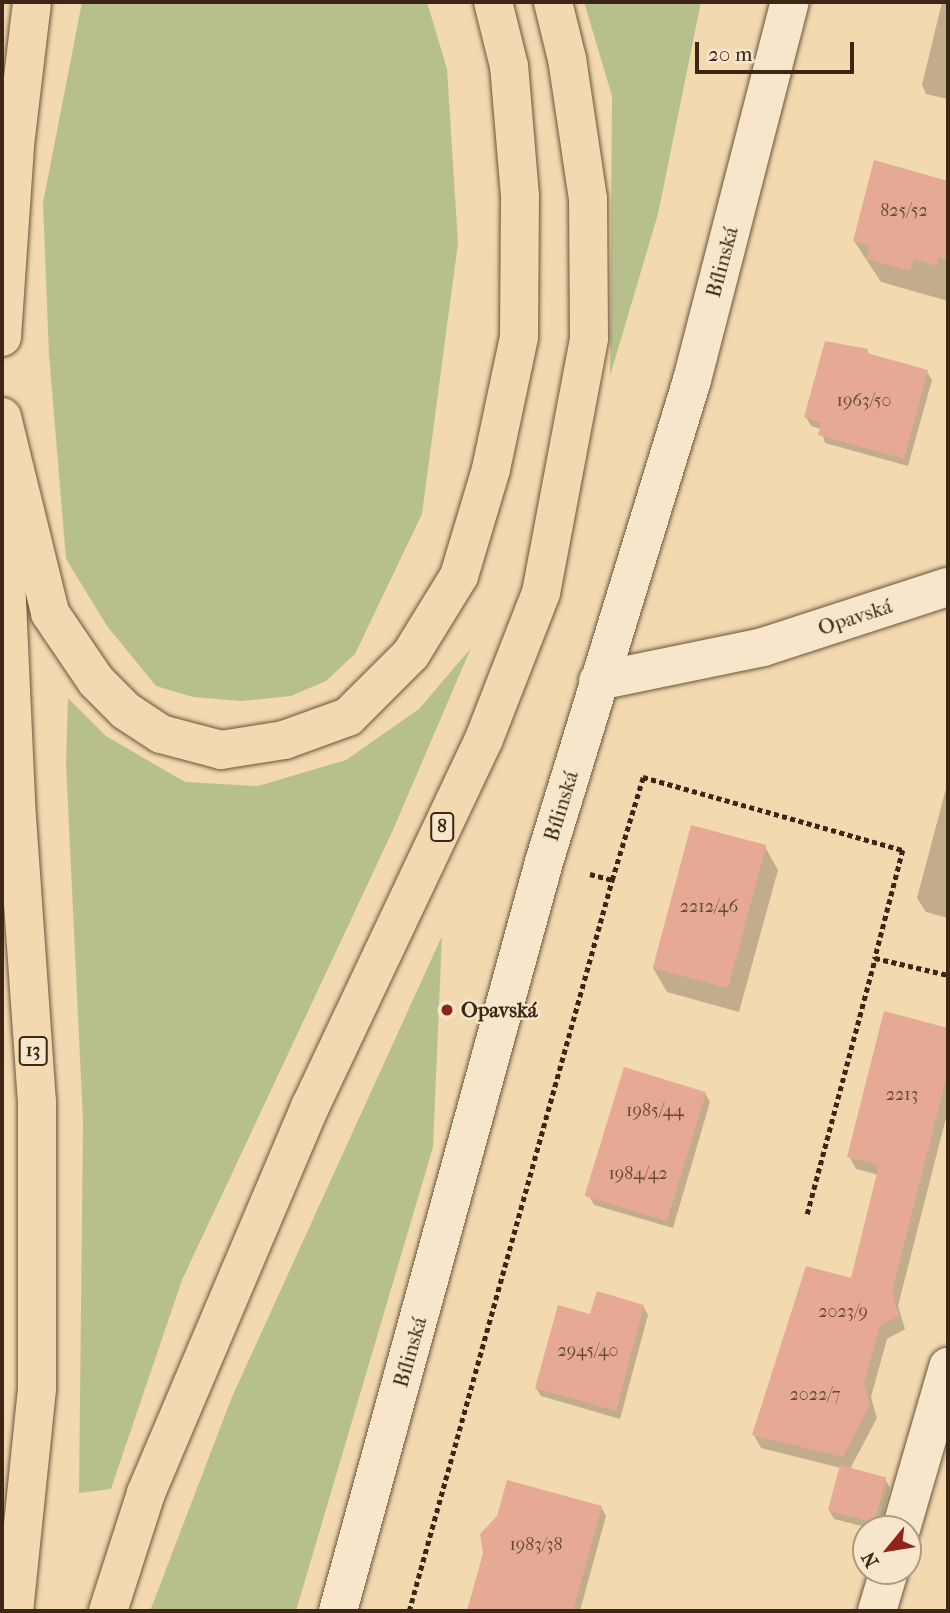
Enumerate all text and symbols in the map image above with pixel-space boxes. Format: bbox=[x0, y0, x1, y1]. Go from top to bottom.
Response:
scale bar bbox=[698, 28, 857, 72]
text: 20 m bbox=[708, 42, 752, 66]
house number: 825/52 bbox=[880, 200, 928, 222]
street label: Bílinská bbox=[700, 224, 744, 300]
house number: 1963/50 bbox=[836, 390, 892, 412]
street label: Opavská bbox=[815, 593, 895, 641]
street label: Bílinská bbox=[538, 768, 584, 844]
road number: 8 bbox=[430, 812, 454, 842]
house number: 2212/46 bbox=[680, 896, 738, 918]
place label: Opavská bbox=[461, 997, 537, 1023]
marker: Opavská bbox=[439, 1002, 455, 1018]
road number: 13 bbox=[17, 1036, 49, 1066]
house number: 2213 bbox=[886, 1084, 918, 1106]
house number: 1985/44 bbox=[626, 1100, 684, 1122]
house number: 1984/42 bbox=[608, 1163, 668, 1185]
house number: 2023/9 bbox=[818, 1301, 868, 1323]
street label: Bílinská bbox=[388, 1314, 432, 1390]
house number: 2945/40 bbox=[558, 1340, 618, 1362]
house number: 2022/7 bbox=[790, 1384, 840, 1406]
north arrow bbox=[852, 1515, 922, 1585]
house number: 1983/38 bbox=[509, 1534, 563, 1556]
text: N bbox=[857, 1548, 884, 1571]

